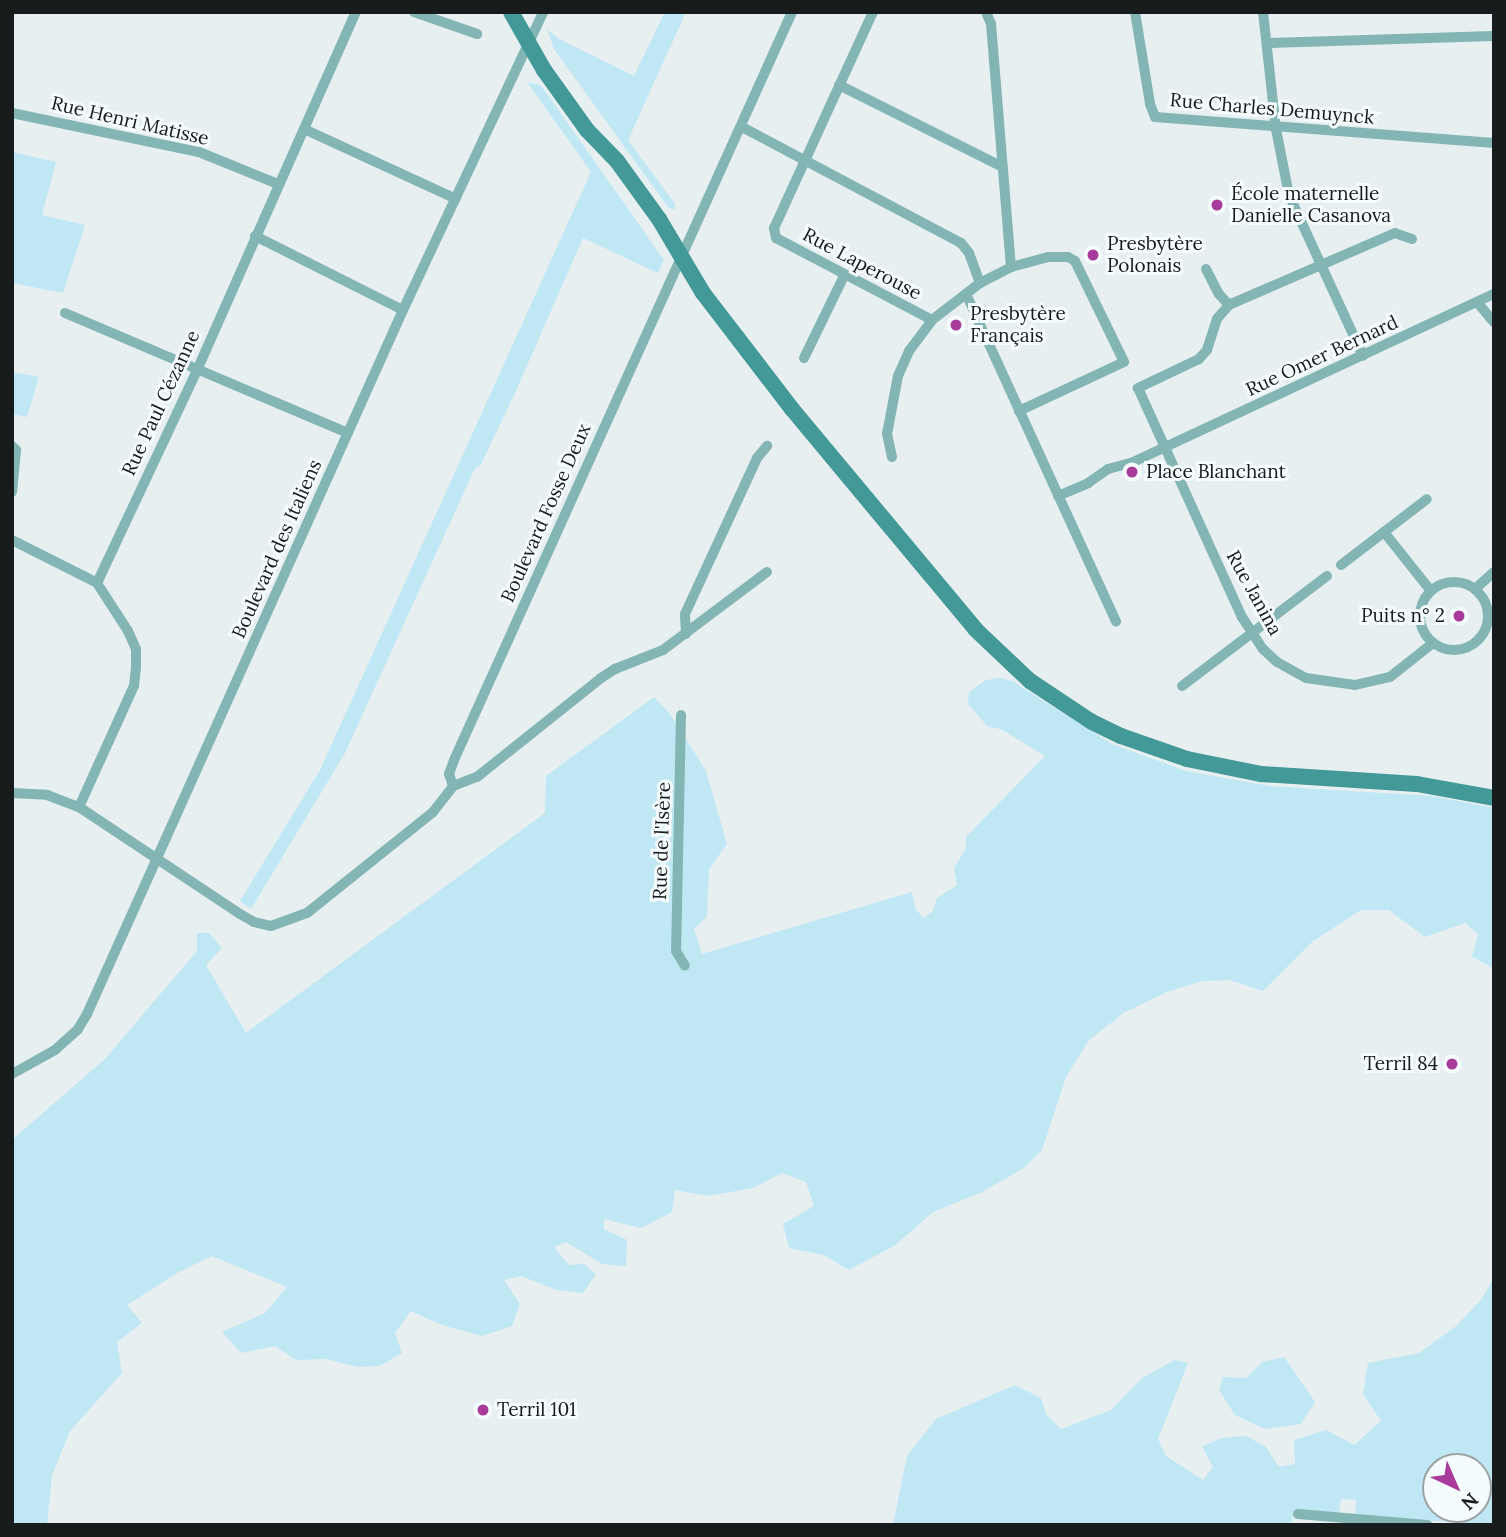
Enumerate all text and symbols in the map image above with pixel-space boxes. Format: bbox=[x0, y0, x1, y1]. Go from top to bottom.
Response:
street label: Rue Charles Demuynck bbox=[1169, 89, 1375, 129]
street label: Rue Henri Matisse bbox=[49, 92, 211, 150]
place label: École maternelle Danielle Casanova bbox=[1231, 183, 1391, 227]
marker: École maternelle Danielle Casanova bbox=[1209, 197, 1225, 213]
street label: Rue Laperouse bbox=[799, 223, 925, 305]
place label: Presbytère Polonais bbox=[1107, 233, 1203, 277]
marker: Presbytère Polonais bbox=[1085, 247, 1101, 263]
place label: Presbytère Français bbox=[970, 303, 1066, 347]
street label: Rue Omer Bernard bbox=[1242, 311, 1402, 401]
marker: Presbytère Français bbox=[948, 317, 964, 333]
street label: Rue Paul Cézanne bbox=[117, 327, 205, 479]
street label: Boulevard Fosse Deux bbox=[496, 420, 596, 606]
street label: Boulevard des Italiens bbox=[227, 456, 327, 642]
place label: Place Blanchant bbox=[1146, 461, 1286, 483]
marker: Place Blanchant bbox=[1124, 464, 1140, 480]
street label: Rue Janina bbox=[1221, 547, 1287, 639]
place label: Puits n° 2 bbox=[1361, 605, 1445, 627]
marker: Puits n° 2 bbox=[1451, 608, 1467, 624]
street label: Rue de l'Isère bbox=[649, 782, 675, 900]
place label: Terril 84 bbox=[1364, 1053, 1438, 1075]
marker: Terril 84 bbox=[1444, 1056, 1460, 1072]
place label: Terril 101 bbox=[497, 1399, 576, 1421]
marker: Terril 101 bbox=[475, 1402, 491, 1418]
north arrow bbox=[1422, 1453, 1492, 1523]
text: N bbox=[1457, 1488, 1484, 1515]

